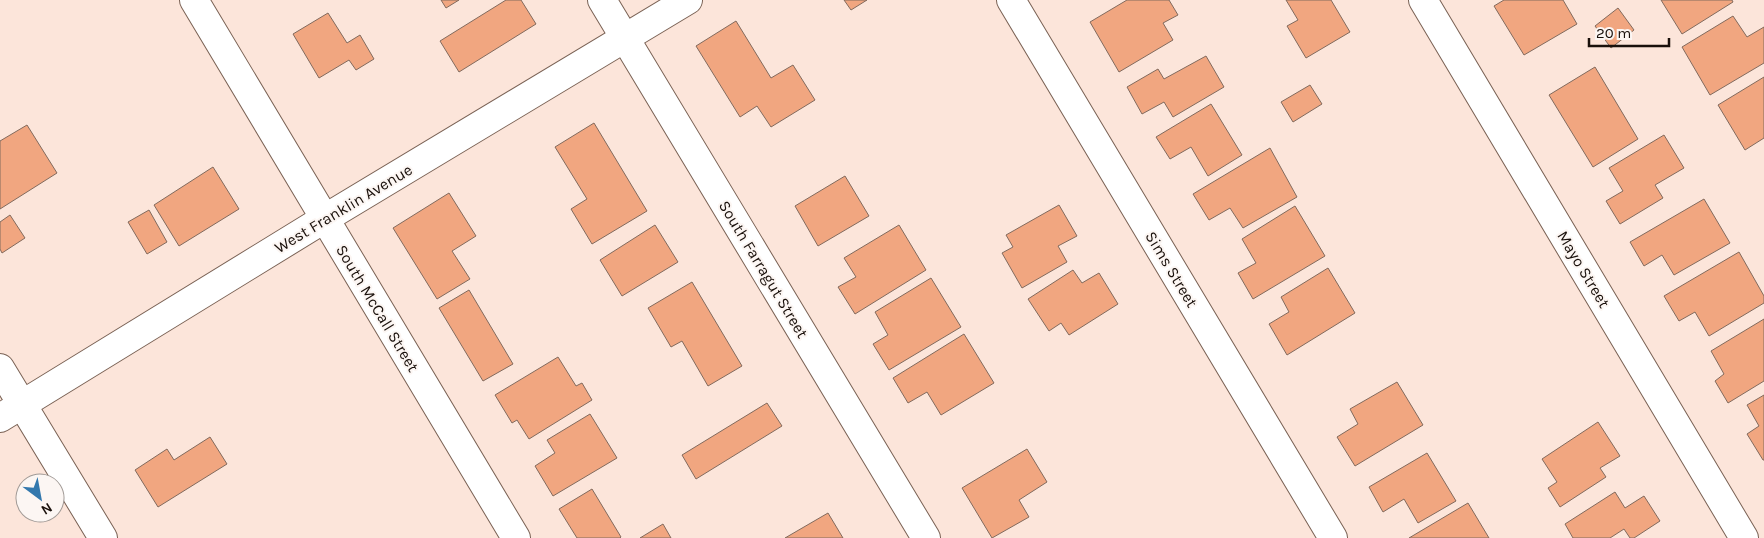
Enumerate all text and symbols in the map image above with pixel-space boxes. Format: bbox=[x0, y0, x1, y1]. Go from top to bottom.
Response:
scale bar bbox=[1589, 15, 1669, 47]
text: 20 m bbox=[1596, 24, 1631, 42]
street label: West Franklin Avenue bbox=[271, 160, 416, 257]
street label: South Farragut Street bbox=[715, 197, 812, 342]
street label: Mayo Street bbox=[1553, 227, 1614, 311]
street label: Sims Street bbox=[1141, 228, 1202, 311]
street label: South McCall Street bbox=[332, 241, 423, 375]
north arrow bbox=[15, 473, 65, 523]
text: N bbox=[38, 499, 55, 518]

